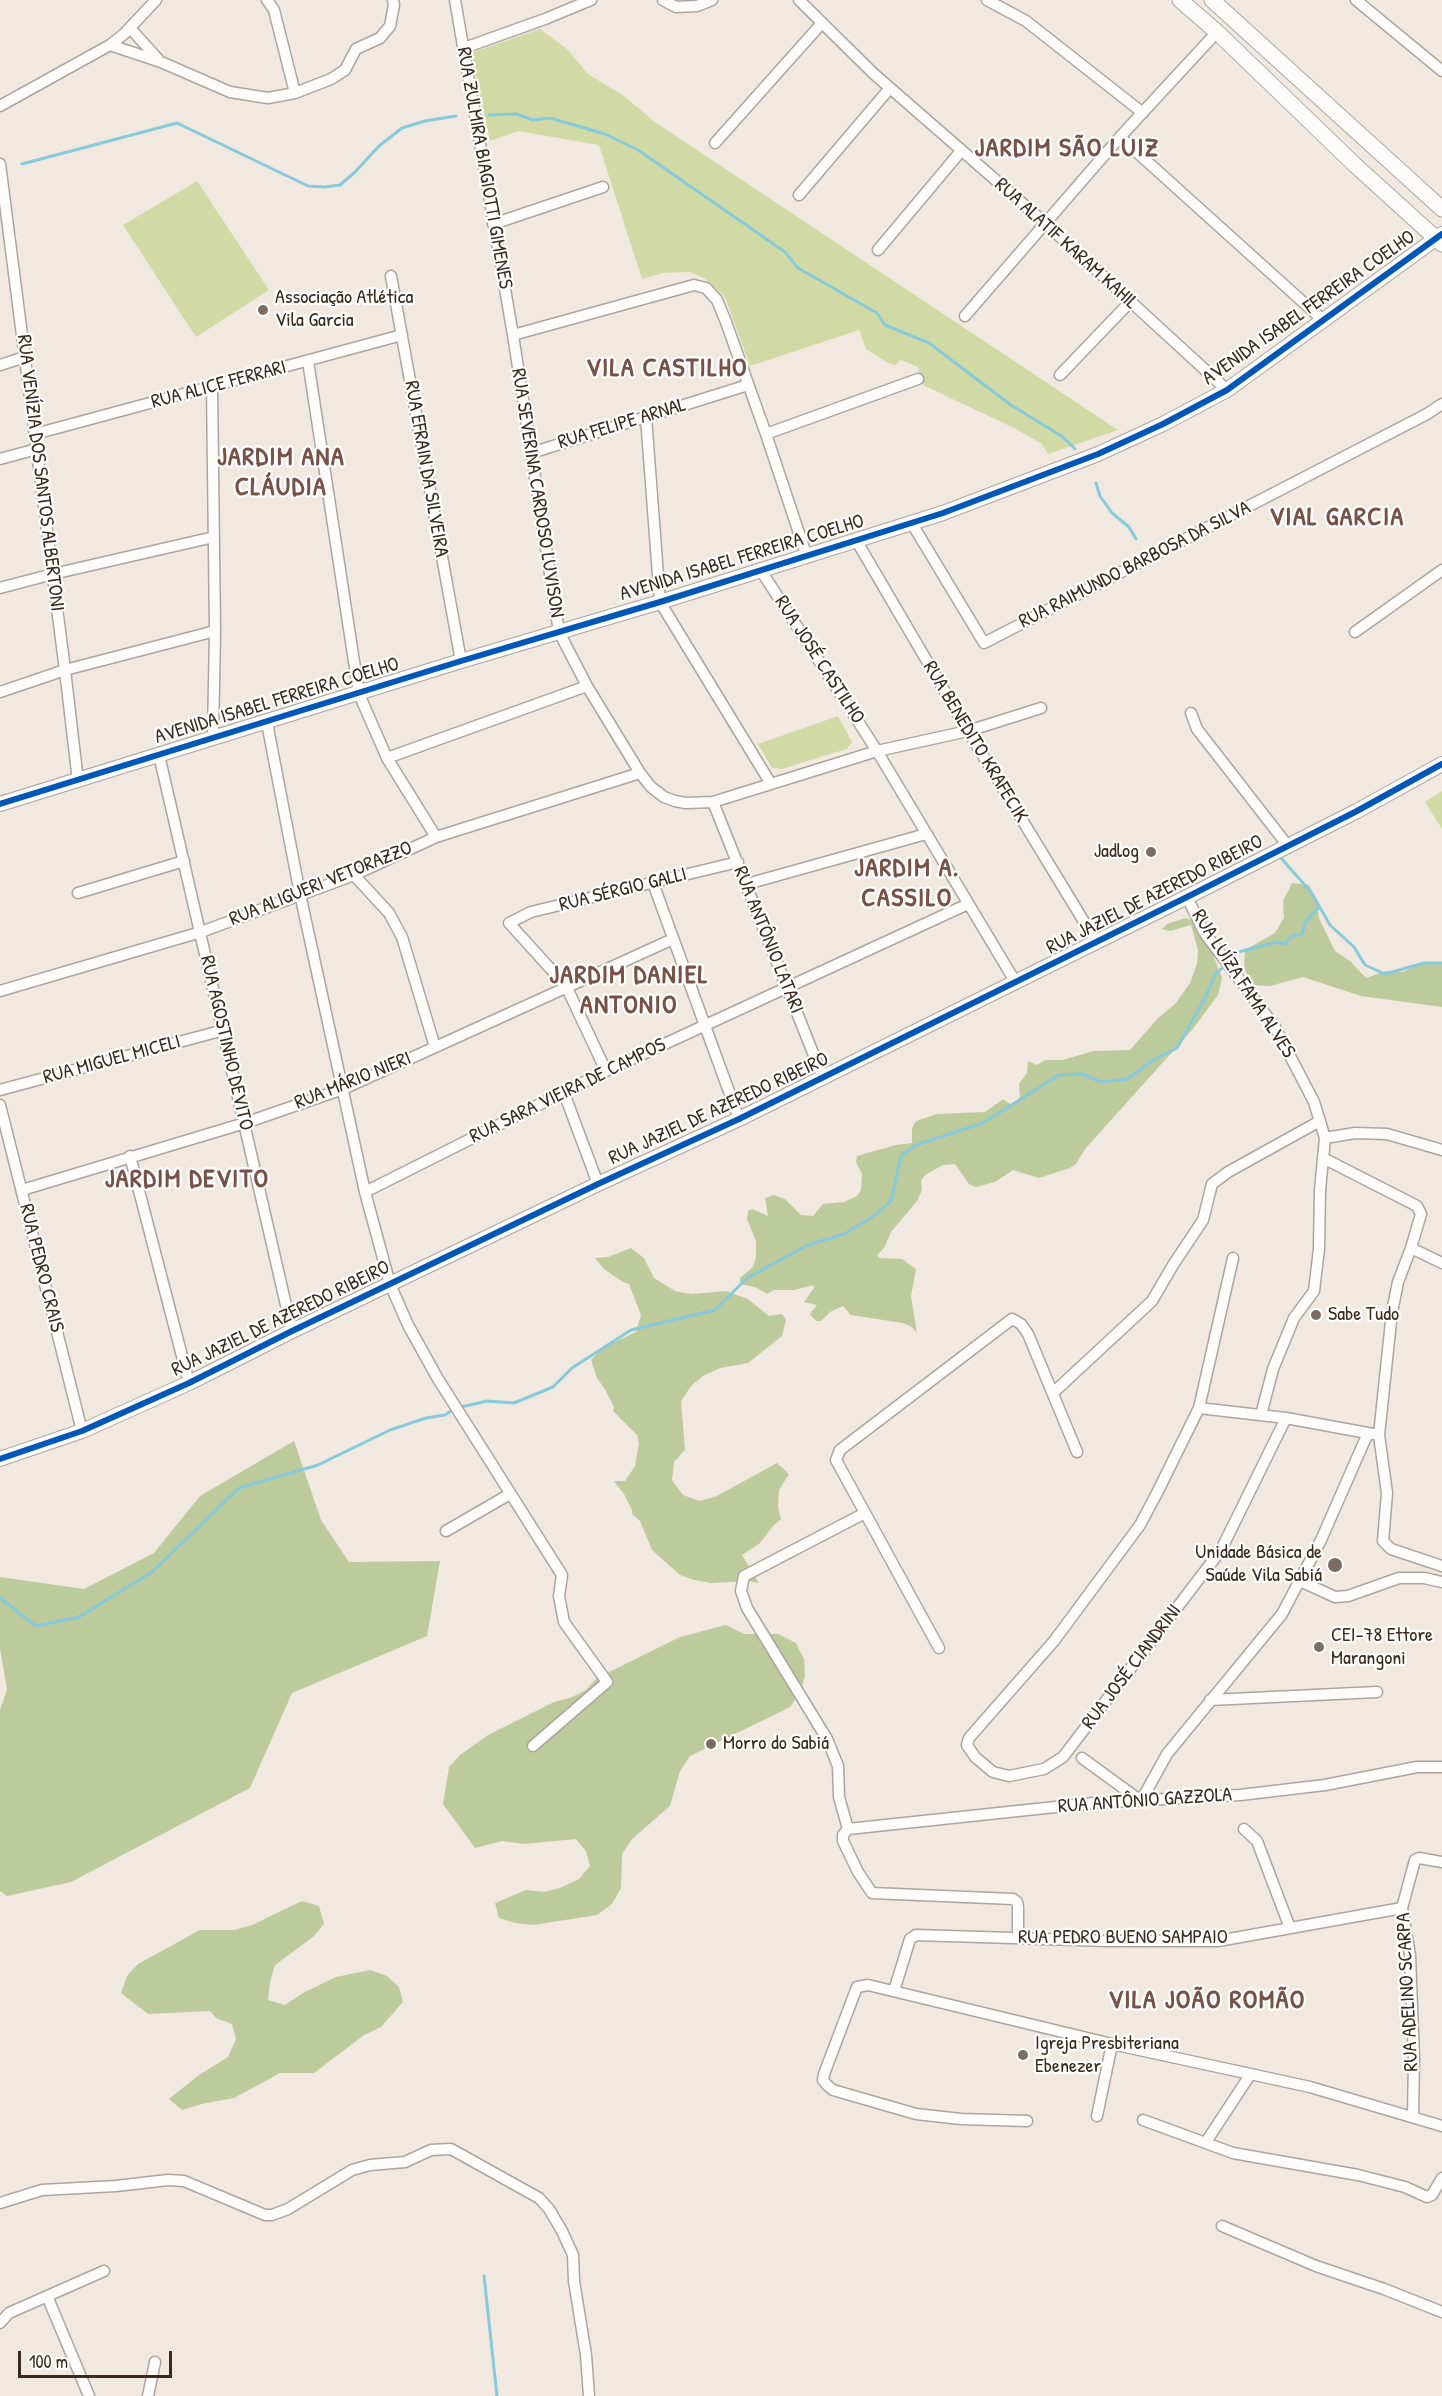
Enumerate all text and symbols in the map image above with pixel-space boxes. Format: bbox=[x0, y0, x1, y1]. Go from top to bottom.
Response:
street label: RUA ZULMIRA BIAGIOTTI GIMENES bbox=[451, 45, 517, 291]
district label: JARDIM SÃO LUIZ bbox=[975, 133, 1159, 165]
street label: RUA ALATIF KARAM KAHIL bbox=[989, 173, 1143, 315]
street label: AVENIDA ISABEL FERREIRA COELHO bbox=[1198, 225, 1420, 391]
place label: Associação Atlética Vila Garcia bbox=[275, 286, 413, 333]
marker: Associação Atlética Vila Garcia bbox=[256, 303, 270, 317]
street label: RUA VENÍZIA DOS SANTOS ALBERTONI bbox=[11, 333, 69, 613]
district label: VILA CASTILHO bbox=[586, 353, 748, 385]
street label: RUA ALICE FERRARI bbox=[149, 355, 289, 415]
street label: RUA SEVERINA CARDOSO LUVISON bbox=[505, 367, 569, 619]
street label: RUA EFRAIN DA SILVEIRA bbox=[399, 379, 453, 559]
street label: RUA FELIPE ARNAL bbox=[555, 393, 689, 455]
district label: JARDIM ANA CLÁUDIA bbox=[217, 442, 345, 503]
street label: RUA RAIMUNDO BARBOSA DA SILVA bbox=[1015, 496, 1255, 634]
district label: VIAL GARCIA bbox=[1269, 502, 1405, 534]
street label: AVENIDA ISABEL FERREIRA COELHO bbox=[617, 509, 867, 607]
street label: RUA JOSÉ CASTILHO bbox=[769, 592, 869, 728]
street label: AVENIDA ISABEL FERREIRA COELHO bbox=[152, 652, 402, 750]
street label: RUA BENEDITO KRAFECIK bbox=[917, 657, 1033, 827]
street label: RUA JAZIEL DE AZEREDO RIBEIRO bbox=[1043, 830, 1267, 960]
street label: RUA ALIGUERI VETORAZZO bbox=[226, 836, 416, 932]
place label: Jadlog bbox=[1094, 840, 1139, 864]
marker: Jadlog bbox=[1144, 845, 1158, 859]
district label: JARDIM A. CASSILO bbox=[854, 853, 960, 915]
street label: RUA SÉRGIO GALLI bbox=[557, 863, 689, 917]
street label: RUA ANTÔNIO LATARI bbox=[728, 863, 808, 1017]
street label: RUA LUÍZA FAMA ALVES bbox=[1186, 905, 1300, 1063]
street label: RUA AGOSTINHO DEVITO bbox=[194, 953, 258, 1133]
district label: JARDIM DANIEL ANTONIO bbox=[549, 960, 709, 1022]
street label: RUA MIGUEL MICELI bbox=[41, 1030, 183, 1090]
street label: RUA SARA VIEIRA DE CAMPOS bbox=[466, 1033, 670, 1149]
street label: RUA MÁRIO NIERI bbox=[291, 1047, 415, 1115]
street label: RUA JAZIEL DE AZEREDO RIBEIRO bbox=[605, 1047, 833, 1171]
district label: JARDIM DEVITO bbox=[105, 1164, 269, 1196]
street label: RUA PEDRO CRAIS bbox=[14, 1202, 68, 1334]
street label: RUA JAZIEL DE AZEREDO RIBEIRO bbox=[168, 1256, 394, 1382]
place label: Sabe Tudo bbox=[1328, 1303, 1399, 1327]
marker: Sabe Tudo bbox=[1309, 1308, 1323, 1322]
place label: Unidade Básica de Saúde Vila Sabiá bbox=[1195, 1541, 1322, 1588]
marker: Unidade Básica de Saúde Vila Sabiá bbox=[1326, 1556, 1344, 1574]
street label: RUA JOSÉ CIANDRINI bbox=[1077, 1600, 1187, 1734]
place label: CEI-78 Ettore Marangoni bbox=[1331, 1624, 1433, 1671]
marker: CEI-78 Ettore Marangoni bbox=[1312, 1640, 1326, 1654]
place label: Morro do Sabiá bbox=[723, 1732, 829, 1756]
marker: Morro do Sabiá bbox=[704, 1737, 718, 1751]
street label: RUA ANTÔNIO GAZZOLA bbox=[1057, 1783, 1233, 1819]
street label: RUA ADELINO SCARPA bbox=[1392, 1912, 1424, 2072]
street label: RUA PEDRO BUENO SAMPAIO bbox=[1018, 1926, 1228, 1950]
district label: VILA JOÃO ROMÃO bbox=[1108, 1985, 1306, 2017]
place label: Igreja Presbiteriana Ebenezer bbox=[1035, 2032, 1179, 2079]
marker: Igreja Presbiteriana Ebenezer bbox=[1016, 2048, 1030, 2062]
scale bar bbox=[21, 2339, 176, 2377]
text: 100 m bbox=[29, 2349, 68, 2374]

